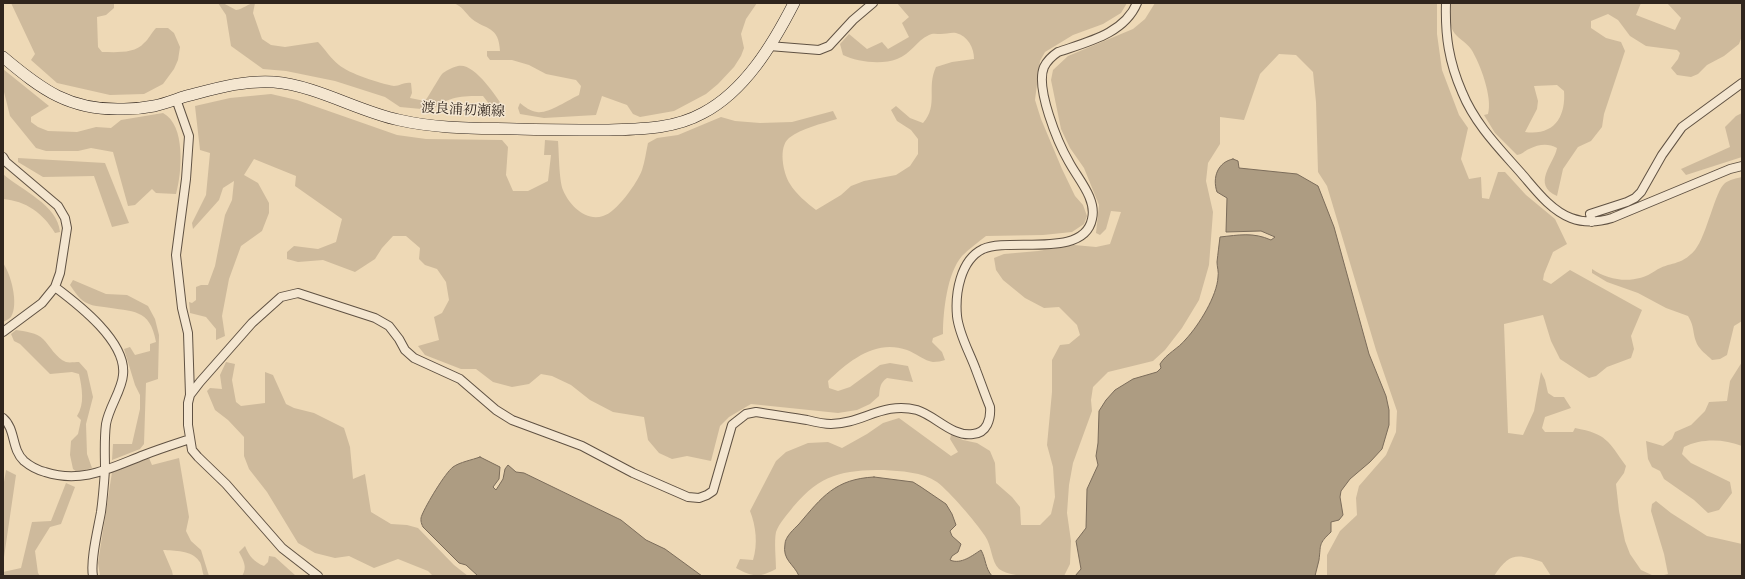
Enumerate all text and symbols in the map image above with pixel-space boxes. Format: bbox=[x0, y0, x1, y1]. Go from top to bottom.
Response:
street label: 渡良浦初瀬線 bbox=[421, 100, 505, 122]

